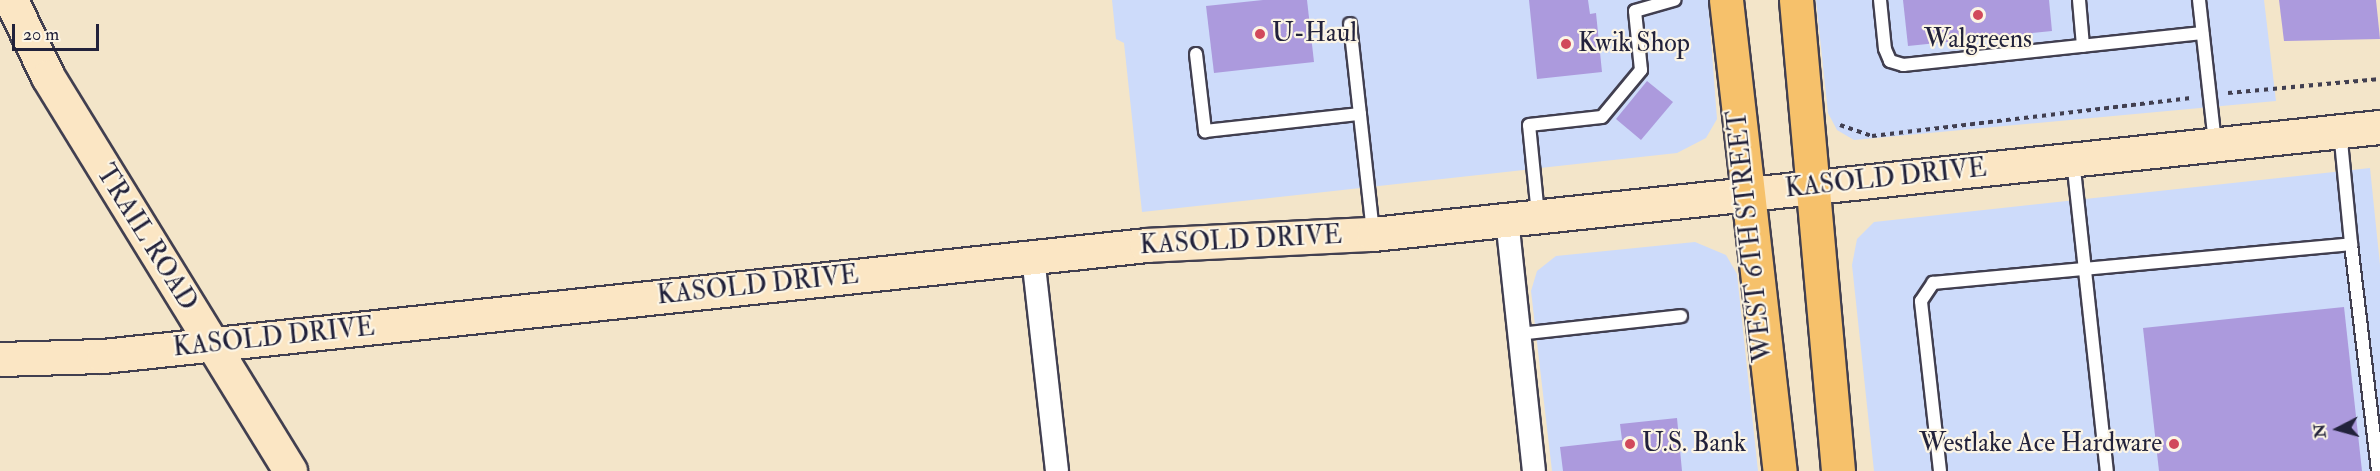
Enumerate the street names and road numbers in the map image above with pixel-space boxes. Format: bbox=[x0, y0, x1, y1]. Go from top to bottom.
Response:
street label: WEST 6TH STREET bbox=[1722, 109, 1780, 363]
street label: KASOLD DRIVE bbox=[1784, 153, 1988, 205]
street label: TRAIL ROAD bbox=[89, 159, 203, 317]
street label: KASOLD DRIVE bbox=[1139, 220, 1343, 262]
street label: KASOLD DRIVE bbox=[656, 260, 860, 312]
street label: KASOLD DRIVE bbox=[172, 312, 376, 364]

